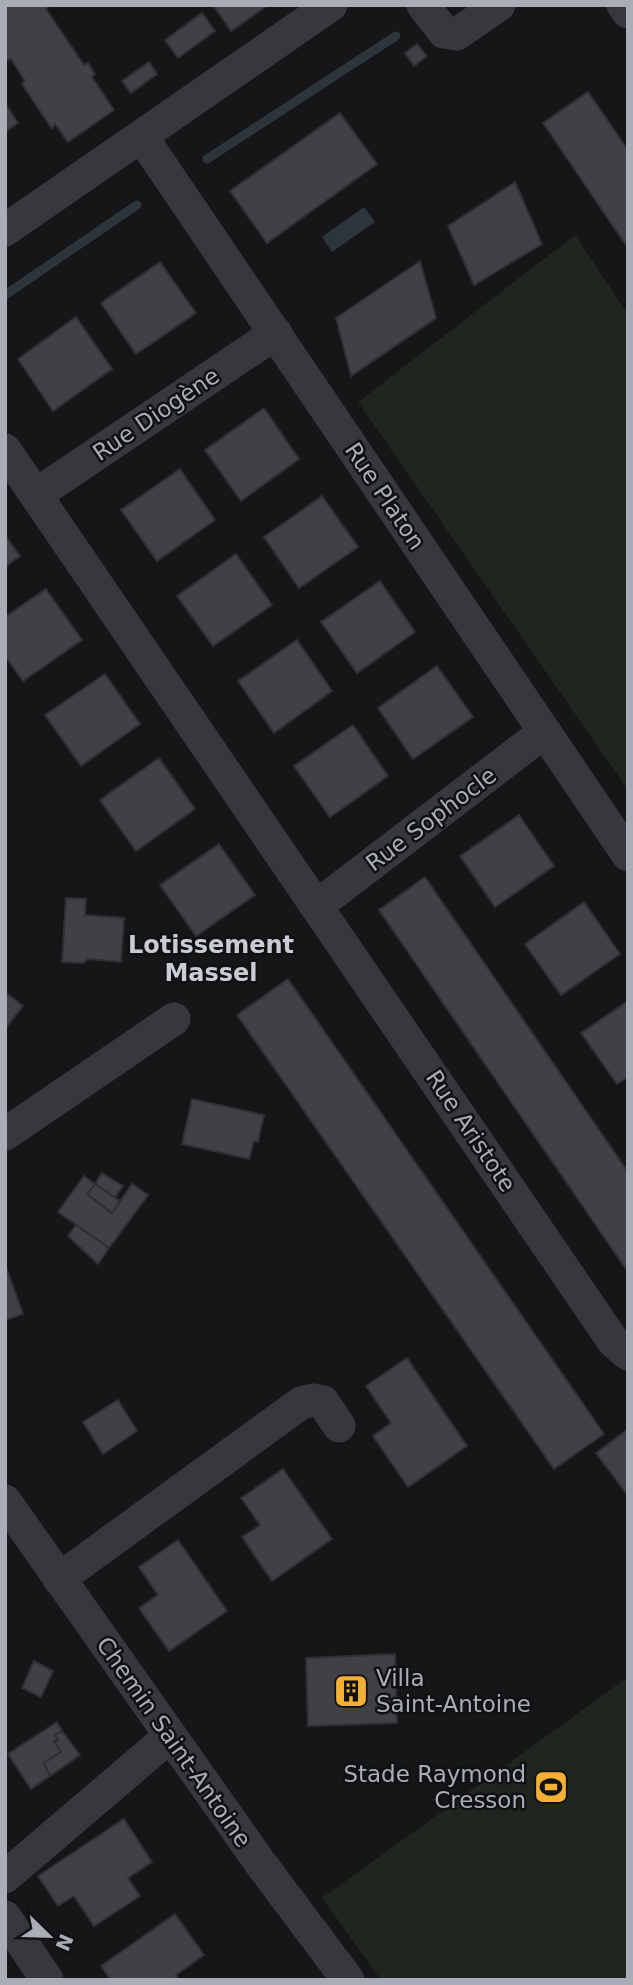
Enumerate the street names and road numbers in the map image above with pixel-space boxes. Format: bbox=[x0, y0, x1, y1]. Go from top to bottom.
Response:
street label: Rue Diogène bbox=[88, 362, 224, 466]
street label: Rue Platon bbox=[340, 438, 430, 554]
street label: Rue Sophocle bbox=[361, 762, 501, 876]
street label: Rue Aristote bbox=[421, 1065, 521, 1197]
street label: Chemin Saint-Antoine bbox=[92, 1632, 256, 1852]

